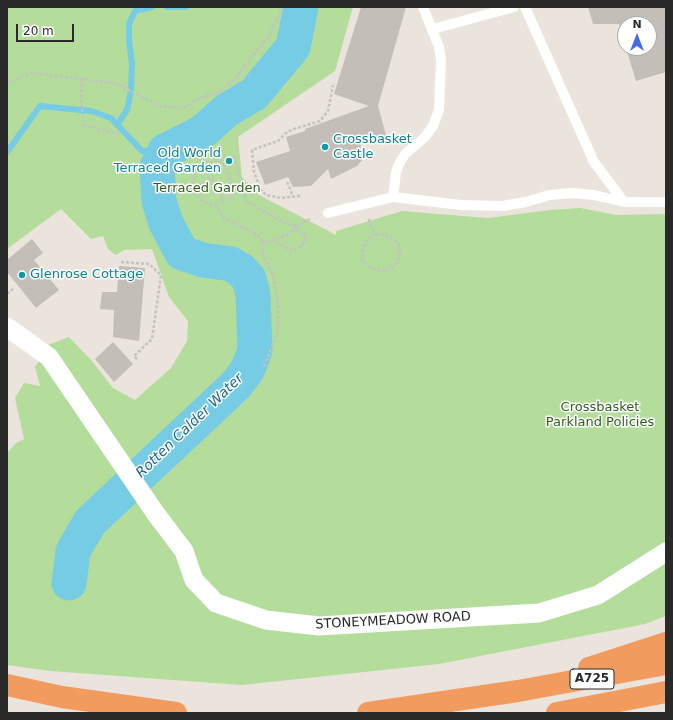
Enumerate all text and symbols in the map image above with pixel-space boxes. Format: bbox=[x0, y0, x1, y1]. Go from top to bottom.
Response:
scale bar bbox=[18, 16, 76, 42]
north arrow bbox=[617, 16, 657, 56]
text: N bbox=[632, 18, 642, 31]
text: 20 m bbox=[23, 24, 54, 38]
place label: Crossbasket Castle bbox=[333, 132, 412, 163]
marker: Crossbasket Castle bbox=[320, 142, 330, 152]
place label: Old World Terraced Garden bbox=[114, 146, 221, 177]
marker: Old World Terraced Garden bbox=[224, 156, 234, 166]
park label: Terraced Garden bbox=[153, 181, 261, 197]
place label: Glenrose Cottage bbox=[30, 267, 143, 283]
marker: Glenrose Cottage bbox=[17, 270, 27, 280]
water label: Rotten Calder Water bbox=[133, 370, 247, 482]
park label: Crossbasket Parkland Policies bbox=[546, 400, 654, 431]
street label: STONEYMEADOW ROAD bbox=[315, 609, 471, 633]
road number: A725 bbox=[570, 669, 614, 689]

